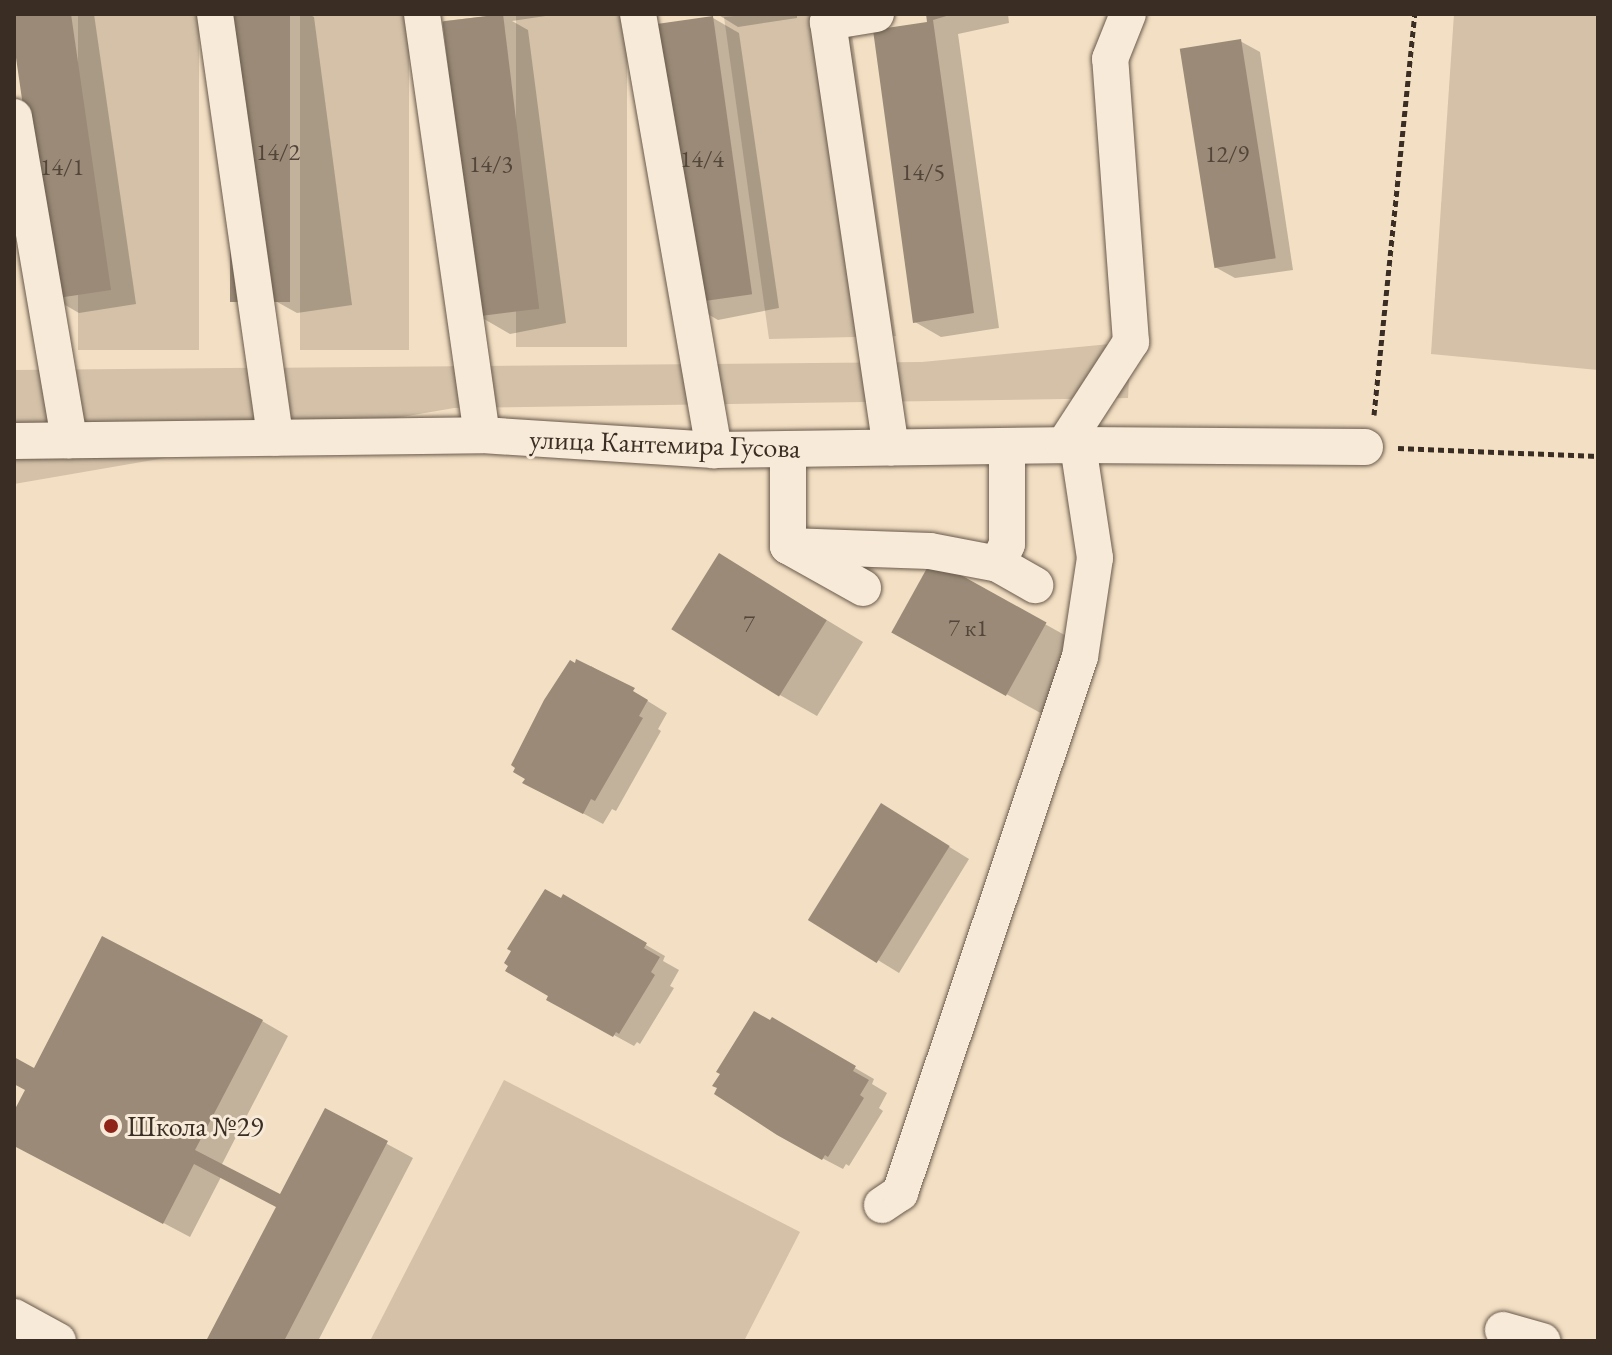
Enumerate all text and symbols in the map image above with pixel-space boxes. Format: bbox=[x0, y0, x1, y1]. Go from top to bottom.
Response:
house number: 14/2 bbox=[256, 138, 300, 166]
house number: 12/9 bbox=[1205, 140, 1249, 168]
house number: 14/4 bbox=[680, 145, 724, 173]
house number: 14/3 bbox=[469, 150, 513, 178]
house number: 14/1 bbox=[40, 153, 84, 181]
house number: 14/5 bbox=[901, 158, 945, 186]
street label: улица Кантемира Гусова bbox=[529, 421, 801, 465]
house number: 7 bbox=[743, 610, 755, 638]
house number: 7 к1 bbox=[948, 614, 988, 642]
place label: Школа №29 bbox=[127, 1109, 263, 1143]
marker: Школа №29 bbox=[102, 1117, 120, 1135]

